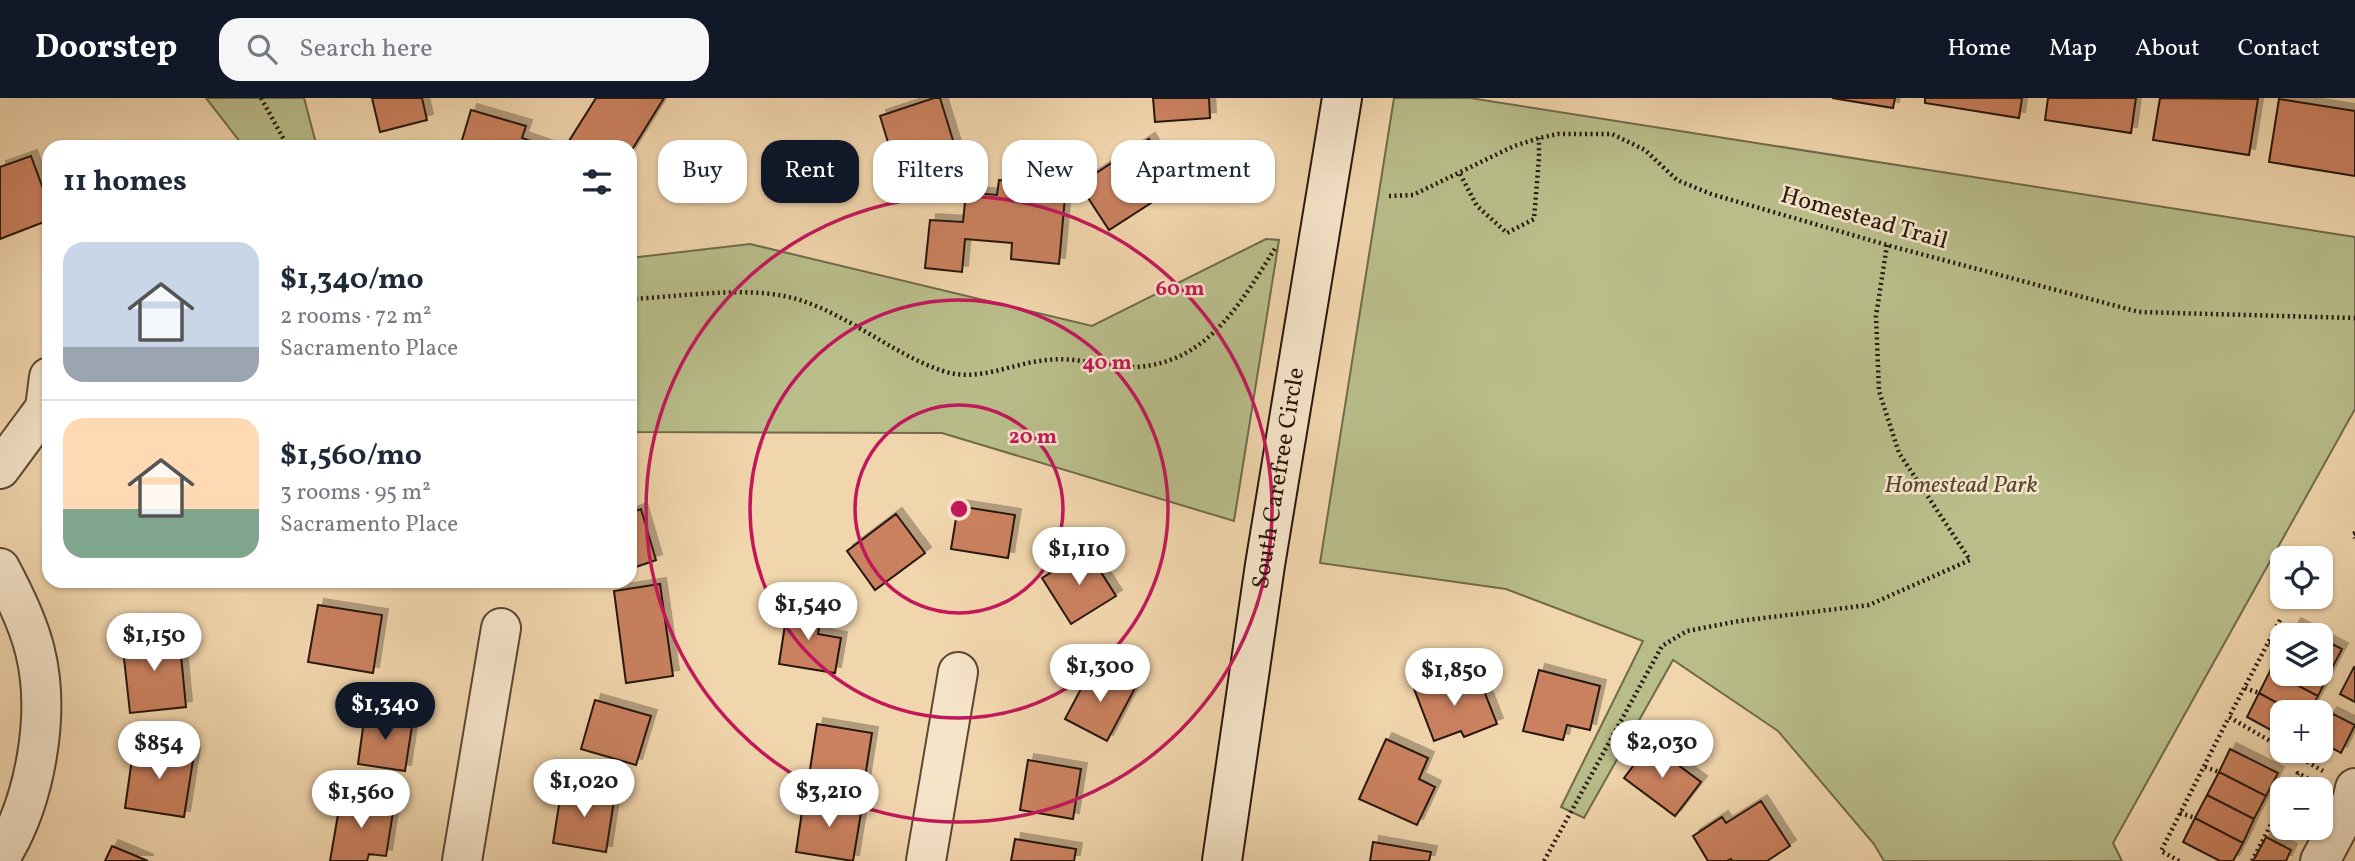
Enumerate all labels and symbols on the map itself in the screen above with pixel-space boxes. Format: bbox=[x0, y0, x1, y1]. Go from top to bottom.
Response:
street label: Homestead Trail bbox=[1776, 179, 1952, 259]
text: 60 m bbox=[1156, 275, 1204, 304]
text: 40 m bbox=[1082, 349, 1132, 378]
street label: South Carefree Circle bbox=[1245, 365, 1314, 591]
text: 20 m bbox=[1009, 423, 1057, 452]
park label: Homestead Park bbox=[1884, 469, 2038, 503]
centre of rings bbox=[947, 497, 971, 521]
pin: $1,110 bbox=[1022, 528, 1136, 587]
pin: $1,540 bbox=[751, 582, 865, 642]
pin: $1,150 bbox=[97, 614, 211, 673]
pin: $1,300 bbox=[1043, 644, 1157, 704]
pin: $1,850 bbox=[1397, 648, 1511, 708]
pin: $1,340 bbox=[328, 682, 442, 742]
pin: $2,030 bbox=[1605, 720, 1719, 780]
pin: $854 bbox=[118, 722, 200, 781]
pin: $1,020 bbox=[527, 760, 641, 819]
pin: $1,560 bbox=[304, 770, 418, 830]
pin: $3,210 bbox=[772, 770, 886, 829]

